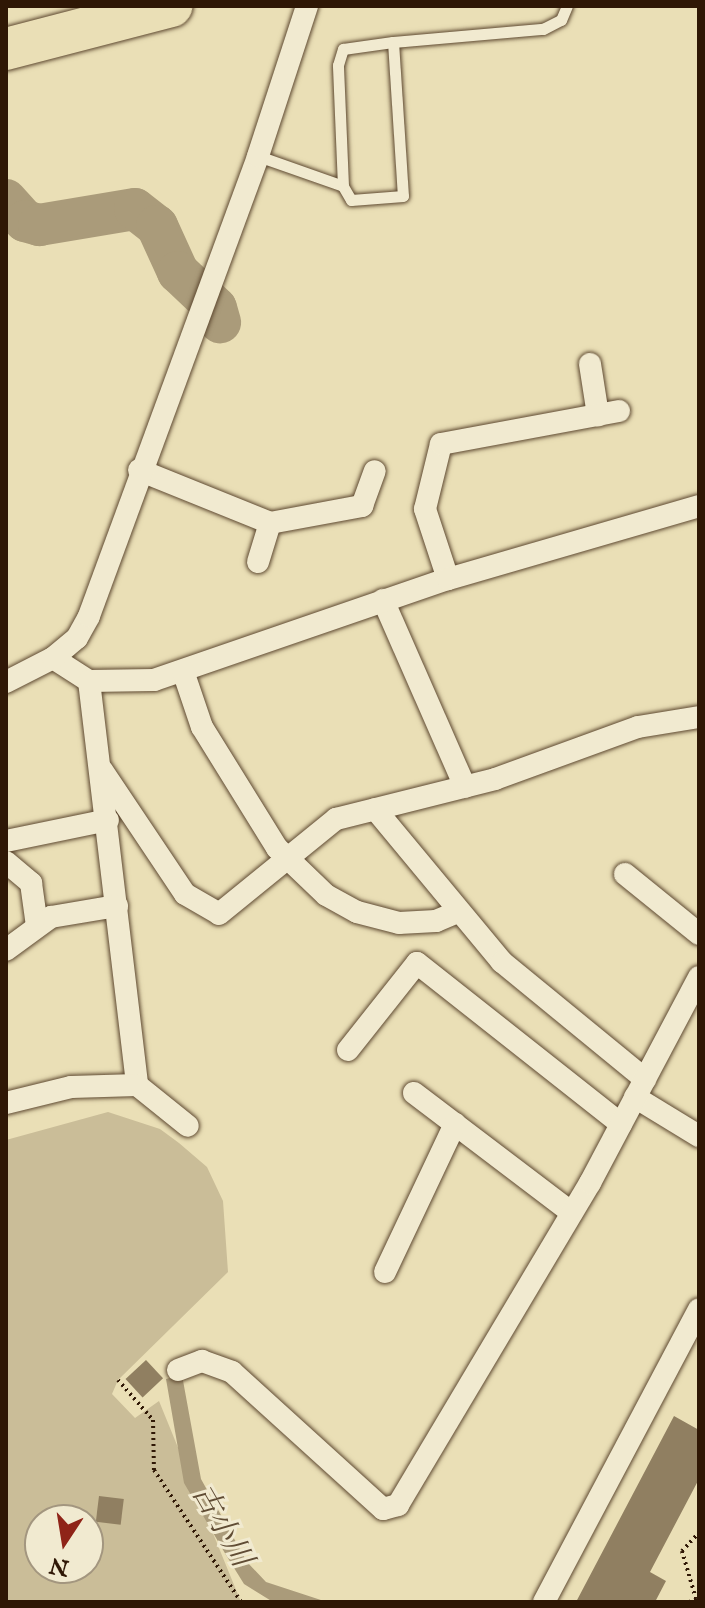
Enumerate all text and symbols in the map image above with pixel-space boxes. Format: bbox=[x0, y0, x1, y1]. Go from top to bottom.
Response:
water label: 古小川 bbox=[183, 1478, 259, 1574]
north arrow bbox=[24, 1504, 104, 1584]
text: N bbox=[47, 1550, 72, 1581]

